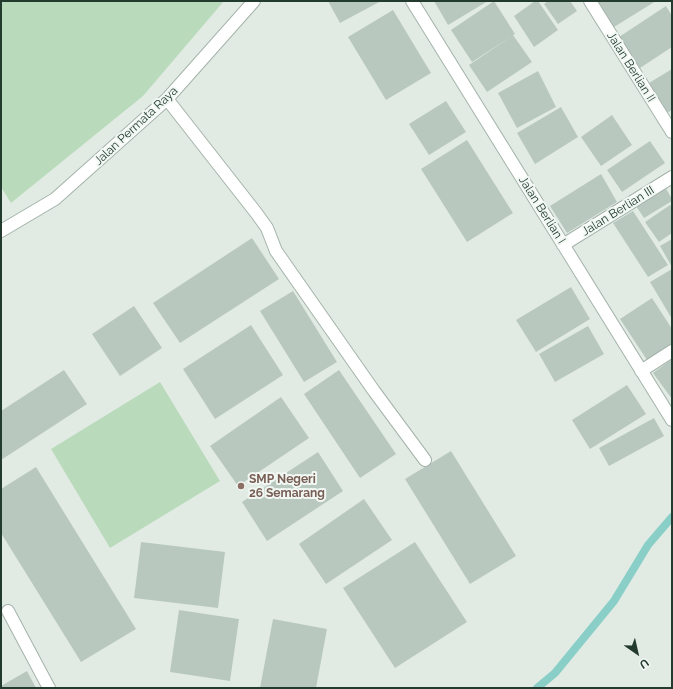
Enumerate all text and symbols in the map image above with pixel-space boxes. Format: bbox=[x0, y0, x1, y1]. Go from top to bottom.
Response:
street label: Jalan Berlian II bbox=[604, 29, 658, 105]
street label: Jalan Permata Raya bbox=[91, 84, 181, 168]
street label: Jalan Berlian I bbox=[516, 174, 568, 246]
street label: Jalan Berlian III bbox=[579, 183, 657, 239]
place label: SMP Negeri 26 Semarang bbox=[249, 472, 325, 500]
marker: SMP Negeri 26 Semarang bbox=[236, 481, 246, 491]
north arrow bbox=[617, 633, 657, 673]
text: U bbox=[637, 656, 651, 671]

